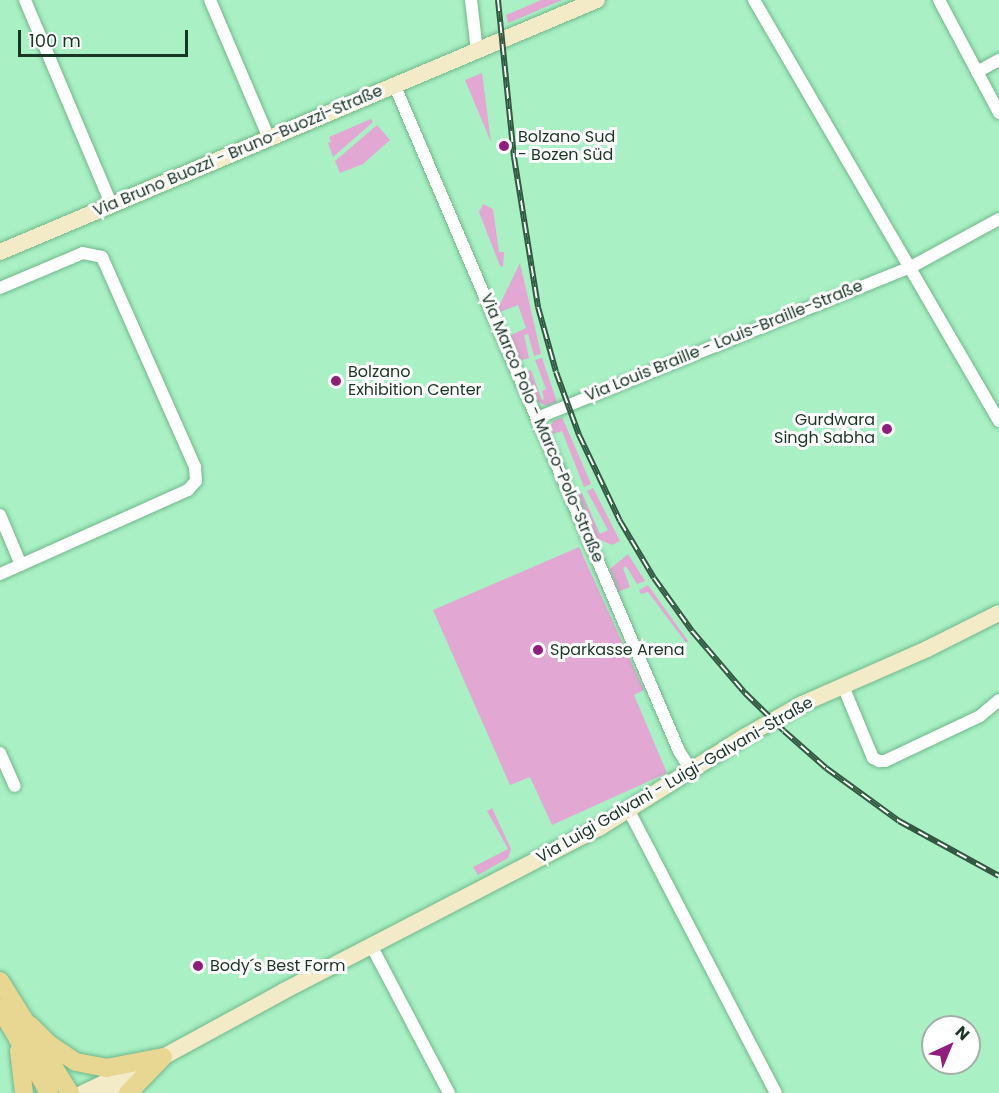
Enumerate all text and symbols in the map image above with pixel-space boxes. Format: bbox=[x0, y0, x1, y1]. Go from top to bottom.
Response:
scale bar bbox=[21, 18, 190, 56]
text: 100 m bbox=[29, 28, 81, 53]
street label: Via Bruno Buozzi - Bruno-Buozzi-Straße bbox=[90, 81, 386, 221]
place label: Bolzano Sud - Bozen Süd bbox=[518, 127, 615, 165]
marker: Bolzano Sud - Bozen Süd bbox=[495, 137, 513, 155]
street label: Via Louis Braille - Louis-Braille-Straße bbox=[582, 276, 866, 406]
street label: Via Marco Polo - Marco-Polo-Straße bbox=[476, 291, 608, 565]
place label: Bolzano Exhibition Center bbox=[348, 362, 482, 400]
marker: Bolzano Exhibition Center bbox=[329, 374, 343, 388]
place label: Gurdwara Singh Sabha bbox=[774, 410, 875, 448]
marker: Gurdwara Singh Sabha bbox=[880, 422, 894, 436]
place label: Sparkasse Arena bbox=[550, 640, 685, 660]
marker: Sparkasse Arena bbox=[531, 643, 545, 657]
street label: Via Luigi Galvani - Luigi-Galvani-Straße bbox=[533, 693, 817, 867]
place label: Body´s Best Form bbox=[210, 956, 345, 976]
marker: Body´s Best Form bbox=[191, 959, 205, 973]
north arrow bbox=[921, 1015, 981, 1075]
text: N bbox=[950, 1021, 975, 1046]

